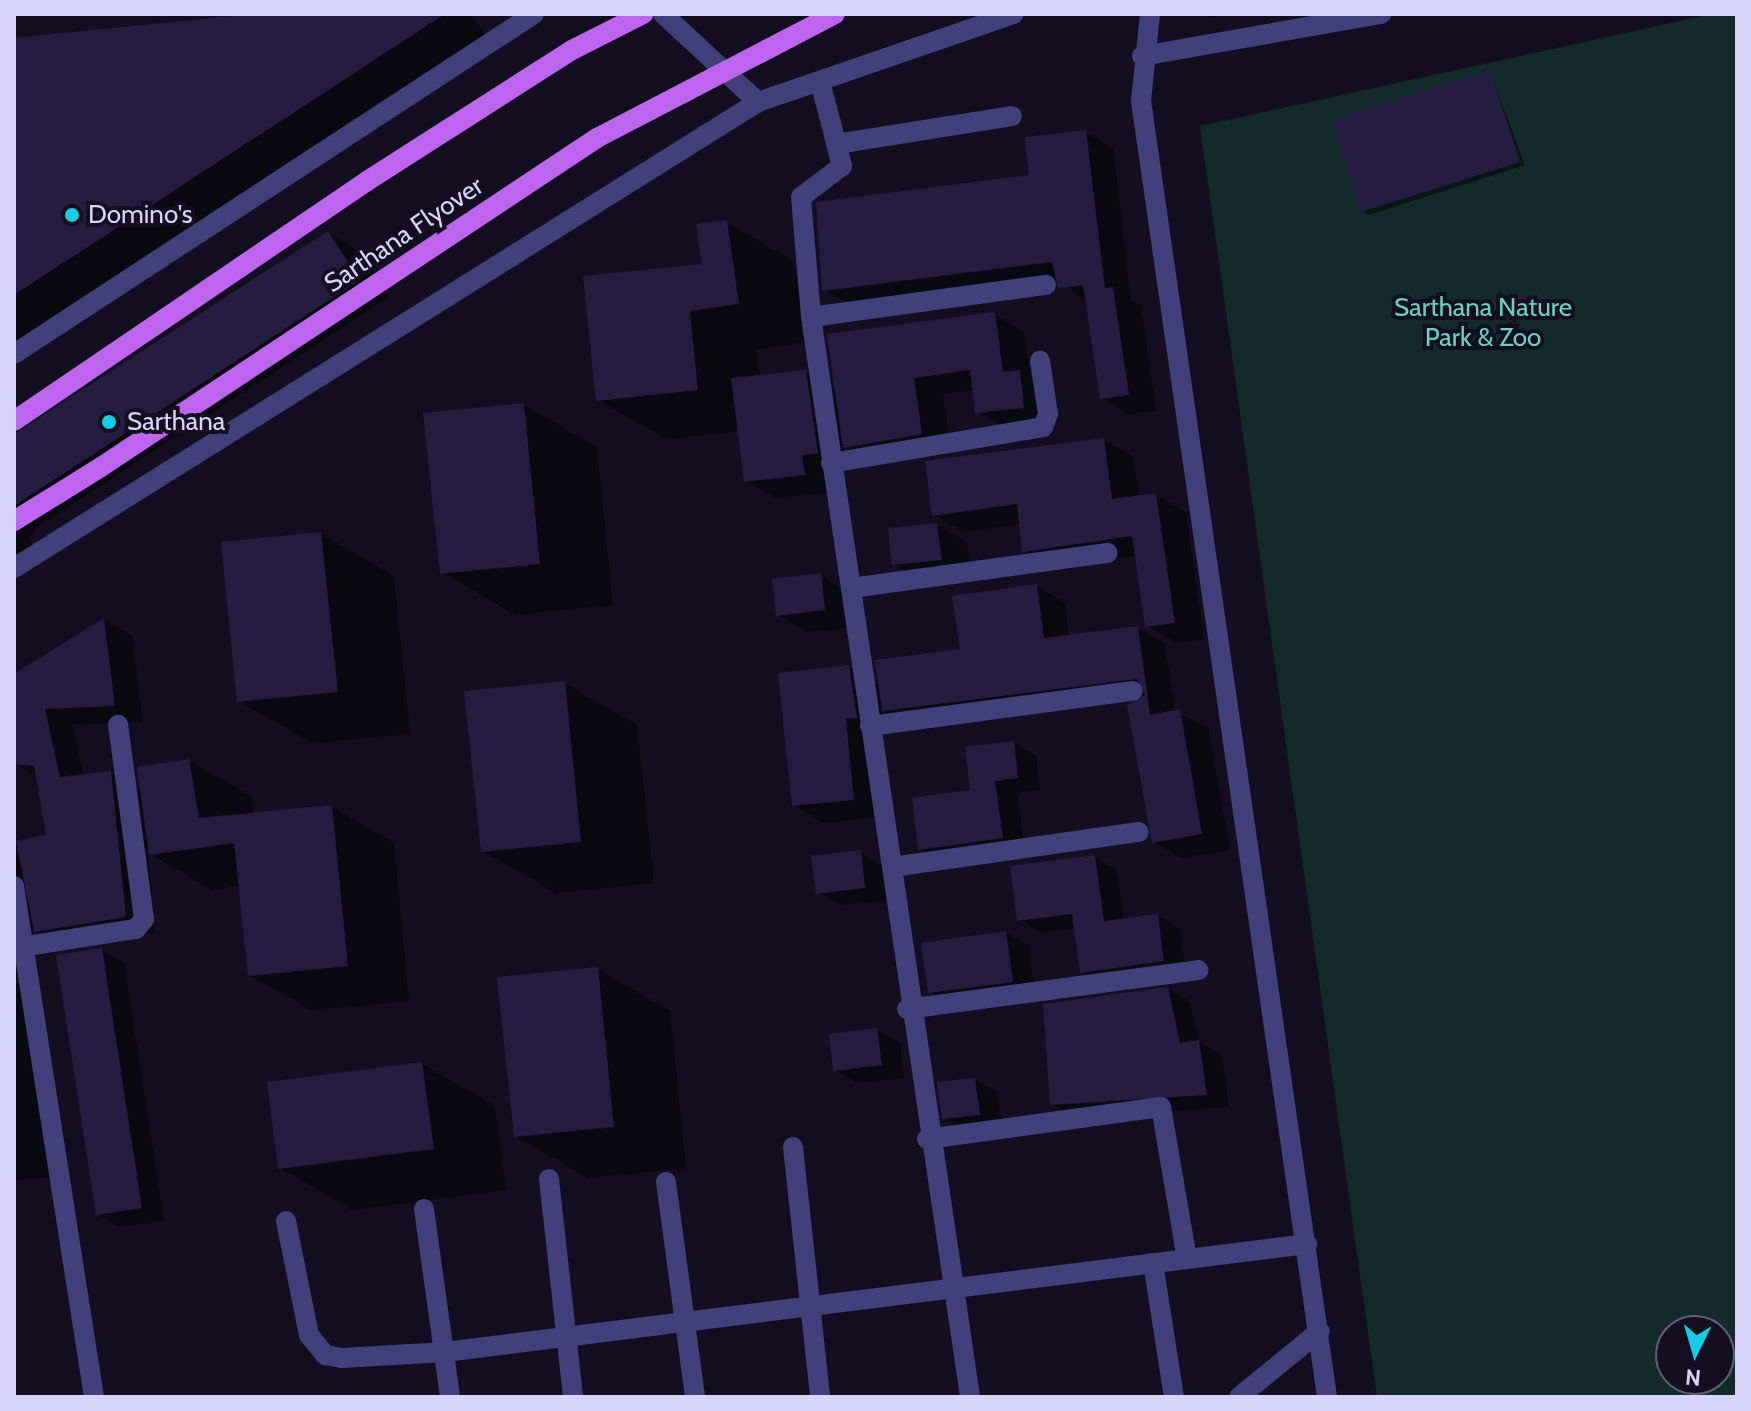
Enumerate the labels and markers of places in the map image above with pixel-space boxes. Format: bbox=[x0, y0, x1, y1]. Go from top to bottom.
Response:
place label: Domino's bbox=[88, 199, 193, 231]
marker: Domino's bbox=[63, 206, 81, 224]
place label: Sarthana bbox=[127, 406, 225, 438]
marker: Sarthana bbox=[98, 411, 120, 433]

